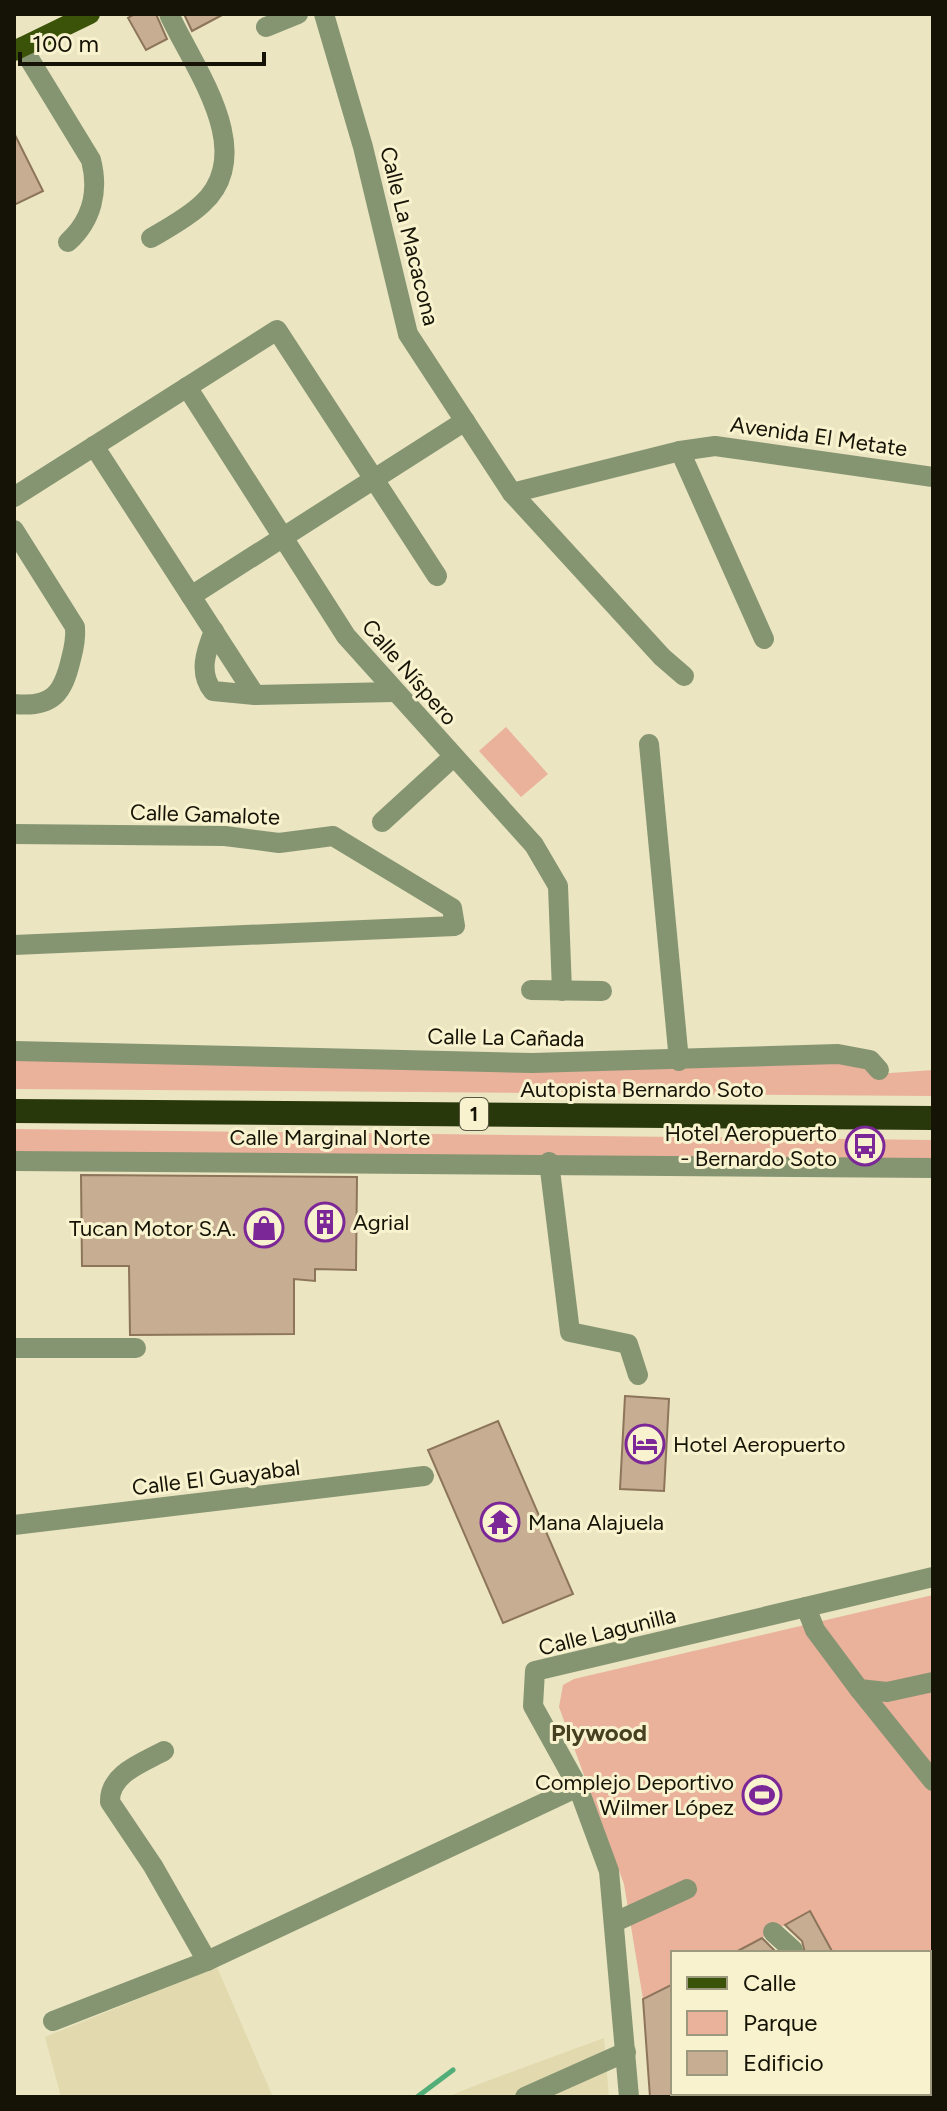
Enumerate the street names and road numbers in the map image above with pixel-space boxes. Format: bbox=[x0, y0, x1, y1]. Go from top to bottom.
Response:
street label: Calle La Macacona bbox=[374, 144, 445, 328]
street label: Avenida El Metate bbox=[729, 411, 909, 462]
street label: Calle Níspero bbox=[356, 614, 463, 731]
street label: Calle Gamalote bbox=[130, 798, 280, 831]
street label: Calle La Cañada bbox=[427, 1023, 585, 1052]
street label: Autopista Bernardo Soto bbox=[520, 1076, 764, 1103]
road number: 1 bbox=[460, 1098, 488, 1130]
street label: Calle Marginal Norte bbox=[230, 1124, 430, 1151]
street label: Calle El Guayabal bbox=[131, 1454, 302, 1501]
street label: Calle Lagunilla bbox=[536, 1601, 678, 1662]

